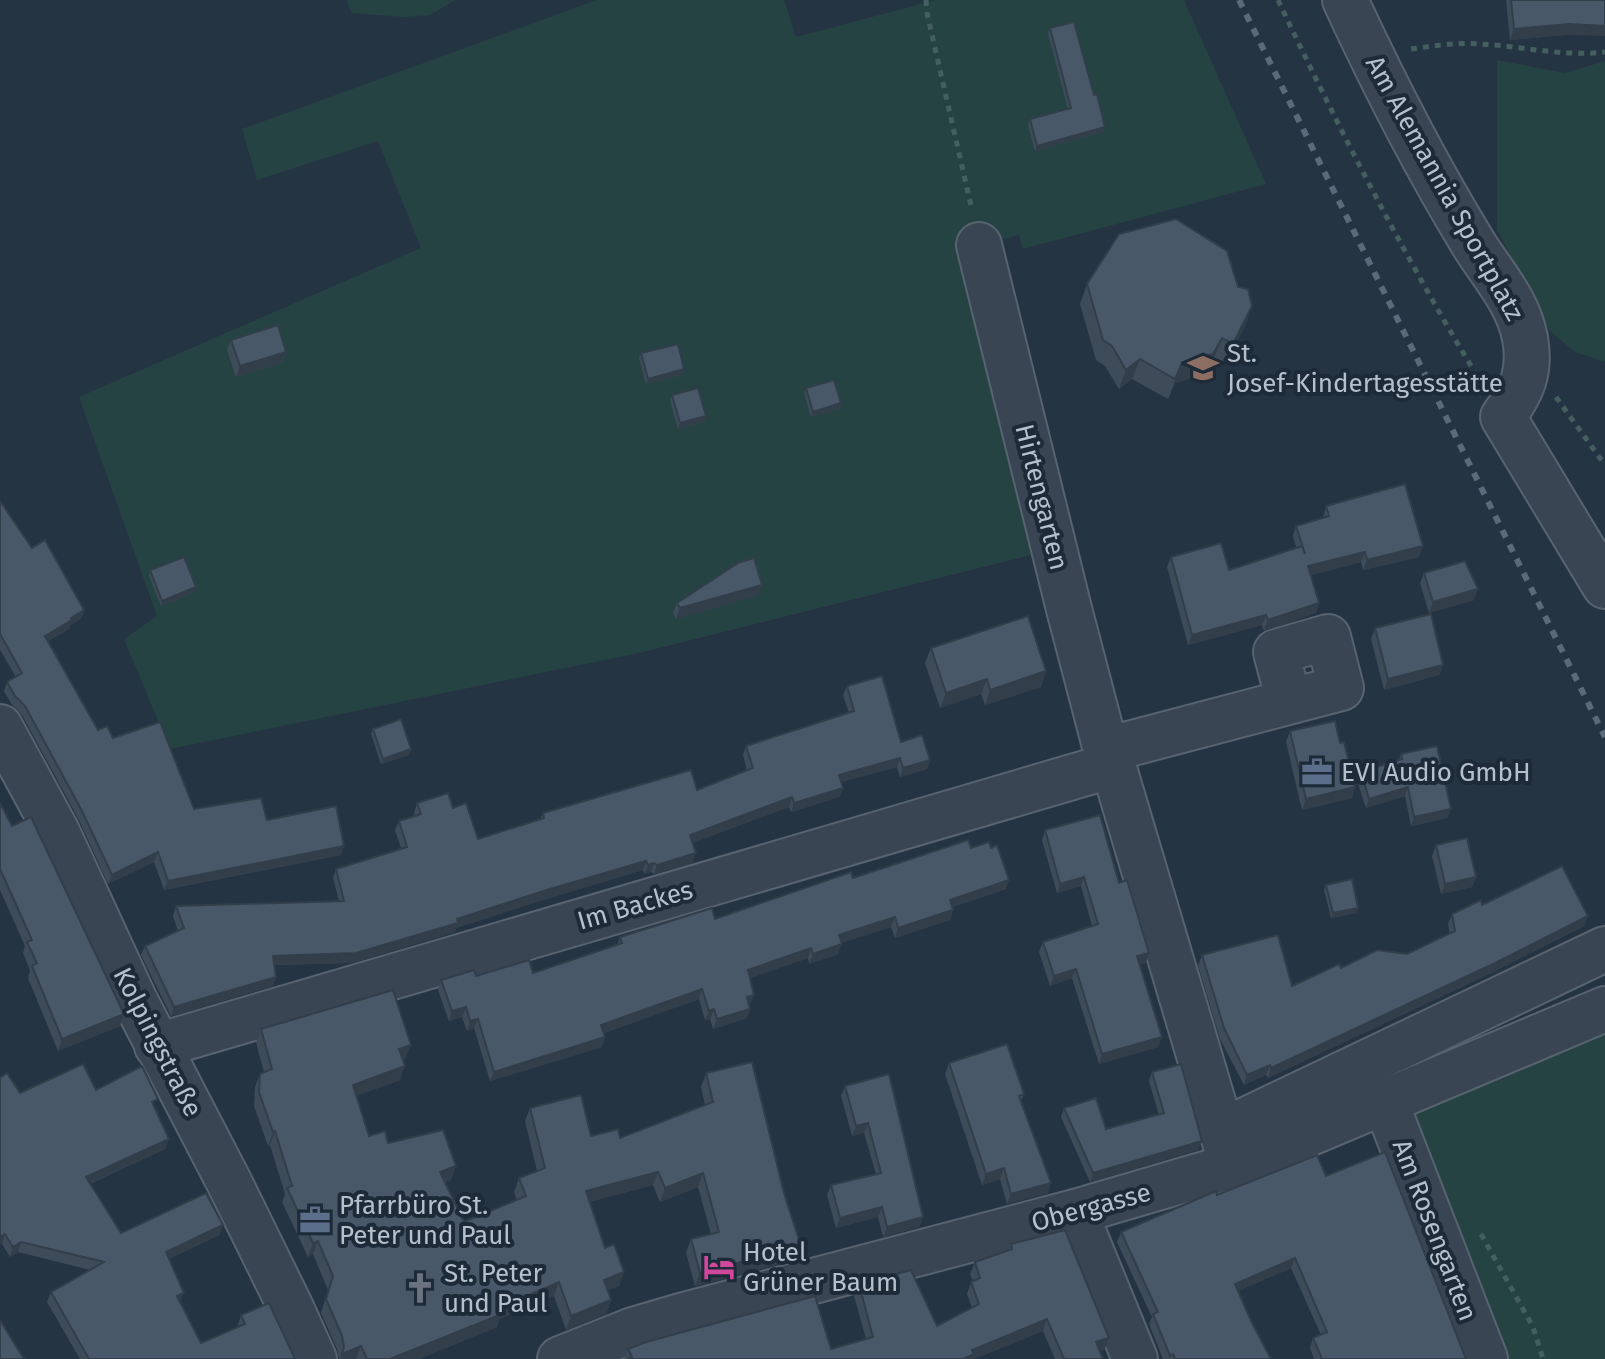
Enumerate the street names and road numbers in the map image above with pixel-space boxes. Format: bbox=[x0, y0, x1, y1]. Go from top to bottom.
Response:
street label: Am Alemannia Sportplatz bbox=[1359, 50, 1530, 326]
street label: Hirtengarten bbox=[1008, 421, 1075, 573]
street label: Im Backes bbox=[574, 874, 696, 937]
street label: Kolpingstraße bbox=[107, 962, 208, 1122]
street label: Am Rosengarten bbox=[1386, 1135, 1483, 1325]
street label: Obergasse bbox=[1028, 1177, 1154, 1238]

